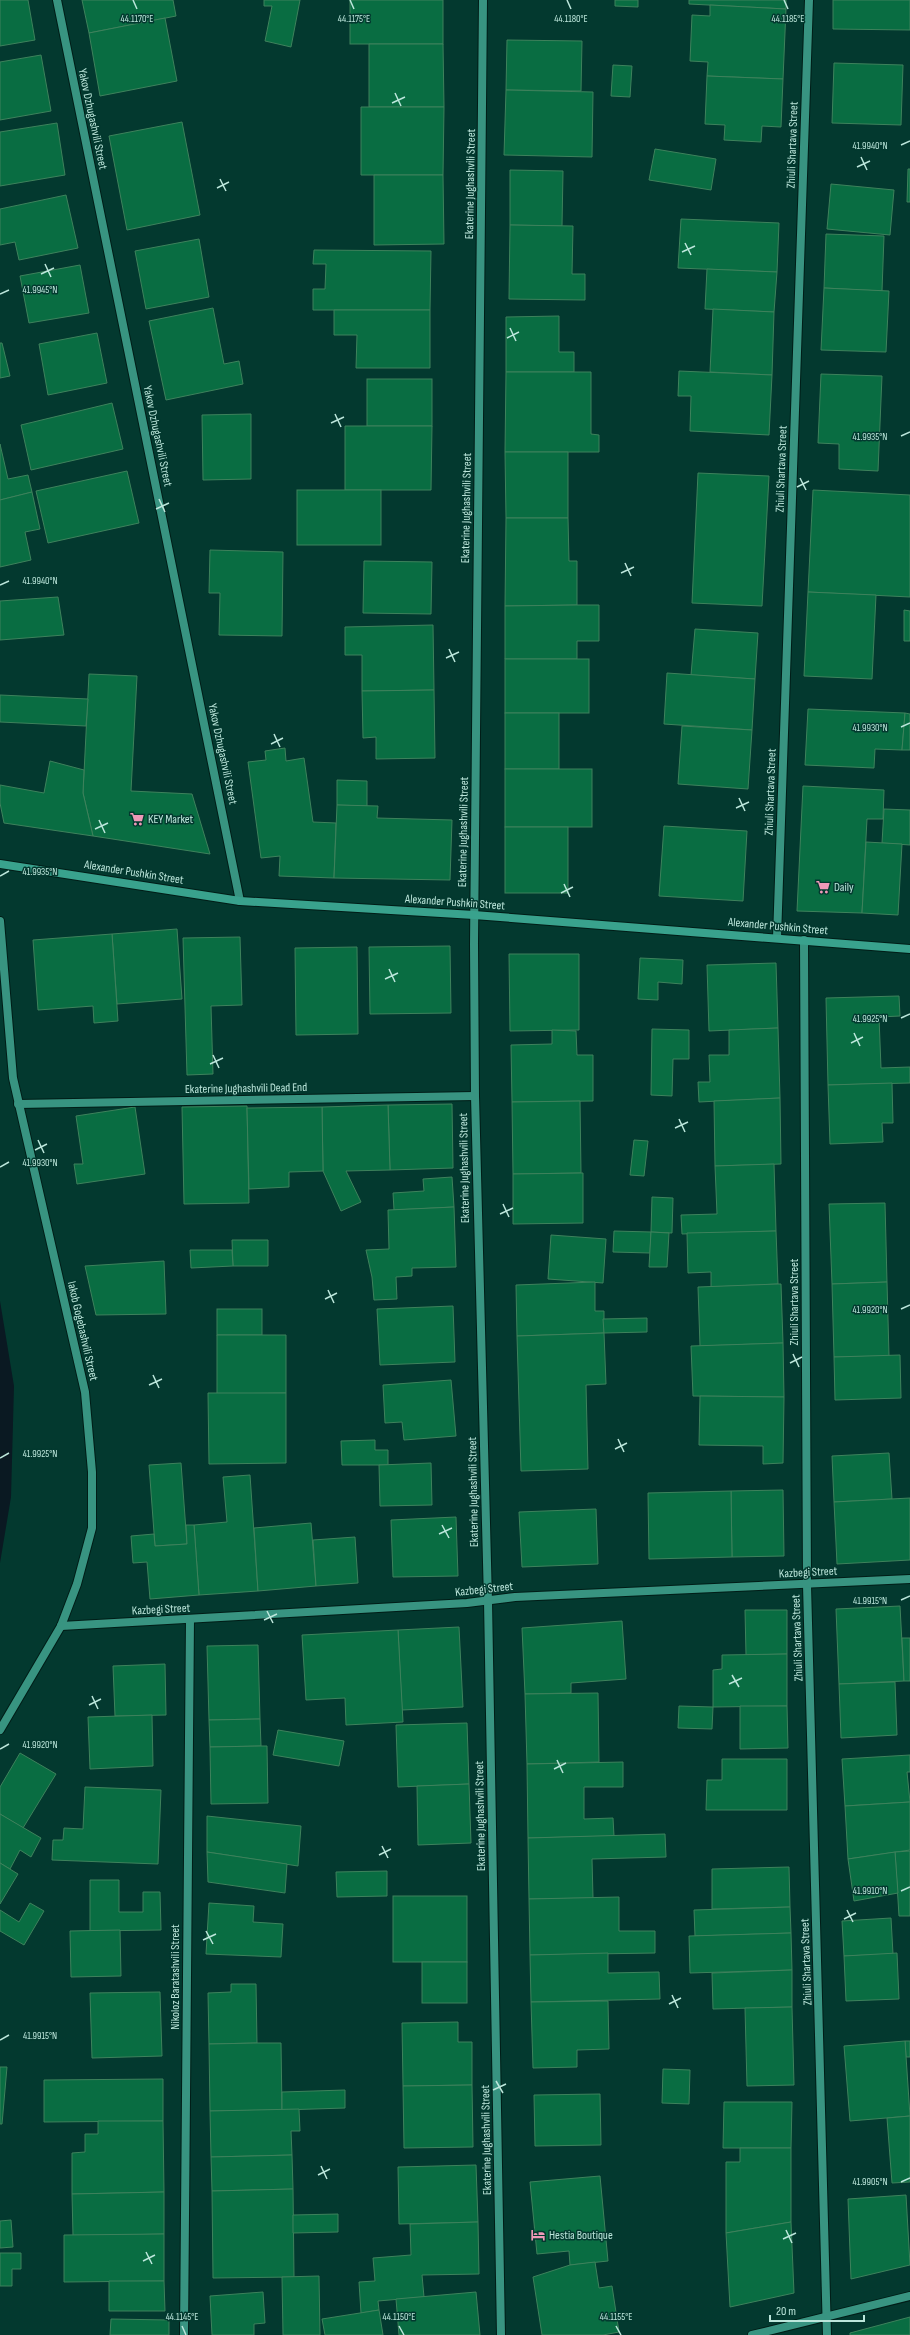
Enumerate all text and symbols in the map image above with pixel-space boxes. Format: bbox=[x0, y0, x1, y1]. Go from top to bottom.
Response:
text: 44.1170°E bbox=[121, 13, 153, 25]
text: 44.1175°E bbox=[338, 13, 370, 25]
text: 44.1180°E bbox=[554, 13, 588, 25]
text: 44.1185°E bbox=[772, 13, 804, 25]
street label: Yakov Dzhugashvili Street bbox=[74, 67, 111, 171]
street label: Zhiuli Shartava Street bbox=[783, 101, 802, 189]
street label: Ekaterine Jughashvili Street bbox=[462, 128, 479, 239]
text: 41.9940°N bbox=[852, 140, 888, 152]
text: 41.9945°N bbox=[23, 284, 57, 296]
street label: Yakov Dzhugashvili Street bbox=[139, 384, 176, 488]
street label: Zhiuli Shartava Street bbox=[772, 425, 791, 513]
text: 41.9935°N bbox=[853, 431, 887, 443]
street label: Ekaterine Jughashvili Street bbox=[458, 452, 475, 563]
text: 41.9940°N bbox=[22, 575, 58, 587]
street label: Yakov Dzhugashvili Street bbox=[204, 702, 241, 806]
text: 41.9930°N bbox=[852, 722, 888, 734]
street label: Zhiuli Shartava Street bbox=[761, 748, 780, 836]
street label: Ekaterine Jughashvili Street bbox=[455, 776, 472, 887]
supermarket icon: KEY Market bbox=[129, 811, 145, 827]
place label: KEY Market bbox=[148, 812, 194, 827]
street label: Alexander Pushkin Street bbox=[82, 857, 185, 888]
text: 41.9935°N bbox=[23, 866, 57, 878]
supermarket icon: Daily bbox=[815, 879, 831, 895]
place label: Daily bbox=[834, 880, 854, 895]
street label: Alexander Pushkin Street bbox=[403, 891, 506, 914]
street label: Alexander Pushkin Street bbox=[726, 915, 829, 938]
text: 41.9925°N bbox=[853, 1013, 887, 1025]
street label: Ekaterine Jughashvili Dead End bbox=[185, 1080, 307, 1097]
street label: Ekaterine Jughashvili Street bbox=[456, 1112, 473, 1223]
text: 41.9930°N bbox=[22, 1157, 58, 1169]
street label: Zhiuli Shartava Street bbox=[787, 1258, 802, 1345]
street label: Iakob Gogebashvili Street bbox=[64, 1280, 101, 1383]
text: 41.9920°N bbox=[852, 1304, 888, 1316]
street label: Ekaterine Jughashvili Street bbox=[465, 1436, 482, 1547]
text: 41.9925°N bbox=[23, 1448, 57, 1460]
street label: Kazbegi Street bbox=[778, 1563, 838, 1582]
street label: Kazbegi Street bbox=[454, 1579, 514, 1600]
street label: Zhiuli Shartava Street bbox=[788, 1594, 807, 1682]
text: 41.9915°N bbox=[853, 1595, 887, 1607]
street label: Kazbegi Street bbox=[131, 1600, 191, 1619]
text: 41.9920°N bbox=[22, 1739, 58, 1751]
street label: Ekaterine Jughashvili Street bbox=[472, 1760, 489, 1871]
text: 41.9910°N bbox=[853, 1885, 887, 1897]
street label: Zhiuli Shartava Street bbox=[797, 1918, 816, 2006]
street label: Nikoloz Baratashvili Street bbox=[168, 1924, 183, 2030]
text: 41.9915°N bbox=[23, 2030, 57, 2042]
street label: Ekaterine Jughashvili Street bbox=[478, 2084, 495, 2195]
text: 41.9905°N bbox=[852, 2176, 888, 2188]
hotel icon: Hestia Boutique bbox=[530, 2227, 546, 2243]
place label: Hestia Boutique bbox=[549, 2228, 613, 2243]
scale bar bbox=[770, 2297, 864, 2323]
text: 20 m bbox=[776, 2304, 796, 2319]
text: 44.1145°E bbox=[166, 2311, 198, 2323]
text: 44.1150°E bbox=[383, 2311, 415, 2323]
text: 44.1155°E bbox=[600, 2311, 632, 2323]

